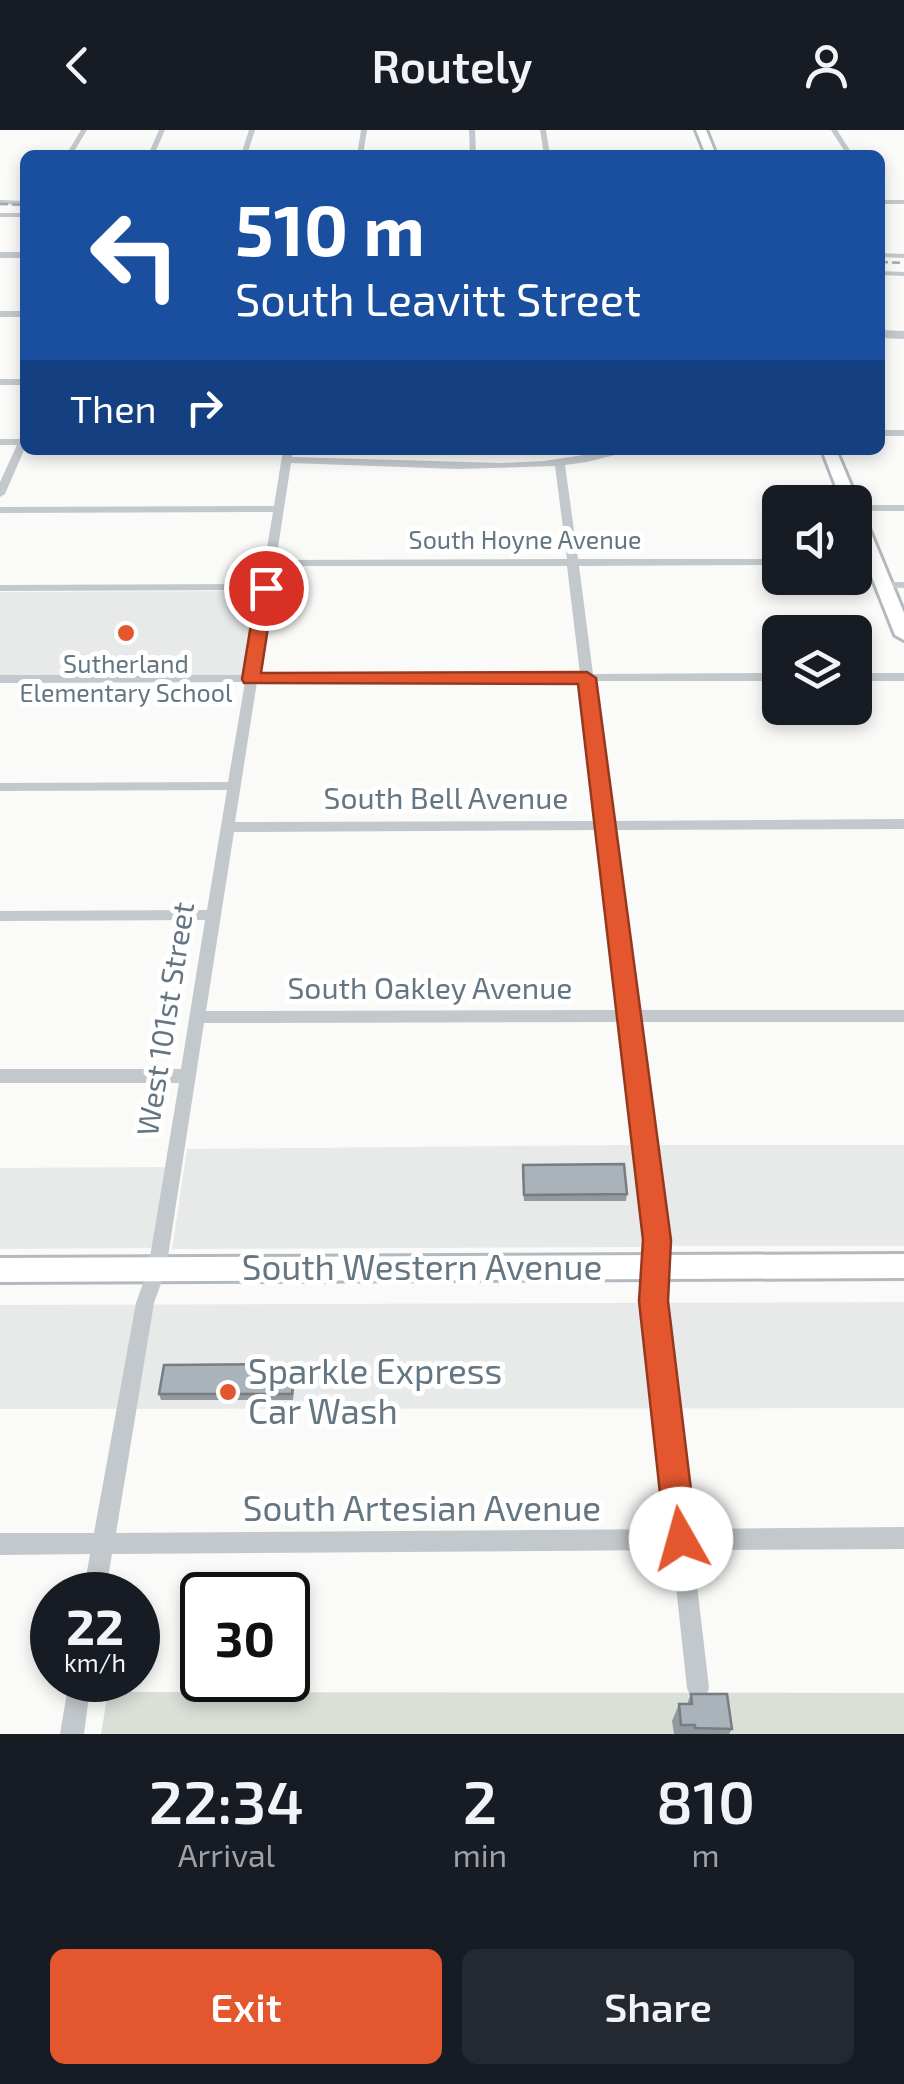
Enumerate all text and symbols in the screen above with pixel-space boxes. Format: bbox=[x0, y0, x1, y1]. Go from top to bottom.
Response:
icon: back bbox=[50, 38, 105, 93]
text: Routely bbox=[371, 38, 533, 92]
icon: person bbox=[799, 38, 854, 93]
text: 510 m bbox=[235, 186, 425, 270]
icon: left bbox=[70, 190, 200, 320]
text: South Leavitt Street bbox=[235, 271, 641, 325]
icon: right bbox=[177, 380, 232, 435]
text: Then bbox=[70, 385, 157, 431]
map controls bbox=[762, 485, 872, 725]
button: sound bbox=[762, 485, 872, 595]
street label: South Hoyne Avenue bbox=[409, 524, 641, 554]
pin bbox=[224, 546, 309, 631]
icon: arrive bbox=[239, 561, 294, 616]
button: layers bbox=[762, 615, 872, 725]
marker: Sutherland Elementary School bbox=[115, 622, 137, 644]
place label: Sutherland Elementary School bbox=[20, 648, 233, 707]
street label: South Bell Avenue bbox=[324, 779, 568, 815]
street label: West 101st Street bbox=[128, 899, 200, 1138]
street label: South Oakley Avenue bbox=[288, 969, 572, 1005]
street label: South Western Avenue bbox=[242, 1245, 602, 1287]
place label: Sparkle Express Car Wash bbox=[248, 1349, 502, 1431]
marker: Sparkle Express Car Wash bbox=[217, 1381, 239, 1403]
street label: South Artesian Avenue bbox=[243, 1486, 601, 1528]
position arrow bbox=[629, 1487, 733, 1591]
speed limit sign: 30 bbox=[180, 1572, 310, 1702]
text: 22 bbox=[66, 1595, 124, 1655]
text: km/h bbox=[64, 1647, 126, 1677]
text: 22:34 bbox=[149, 1764, 304, 1836]
text: 2 bbox=[463, 1764, 497, 1836]
text: 810 bbox=[656, 1764, 755, 1836]
text: Arrival bbox=[178, 1835, 275, 1873]
text: min bbox=[453, 1835, 507, 1873]
text: m bbox=[692, 1835, 720, 1873]
button: Exit bbox=[50, 1949, 442, 2064]
button: Share bbox=[462, 1949, 854, 2064]

